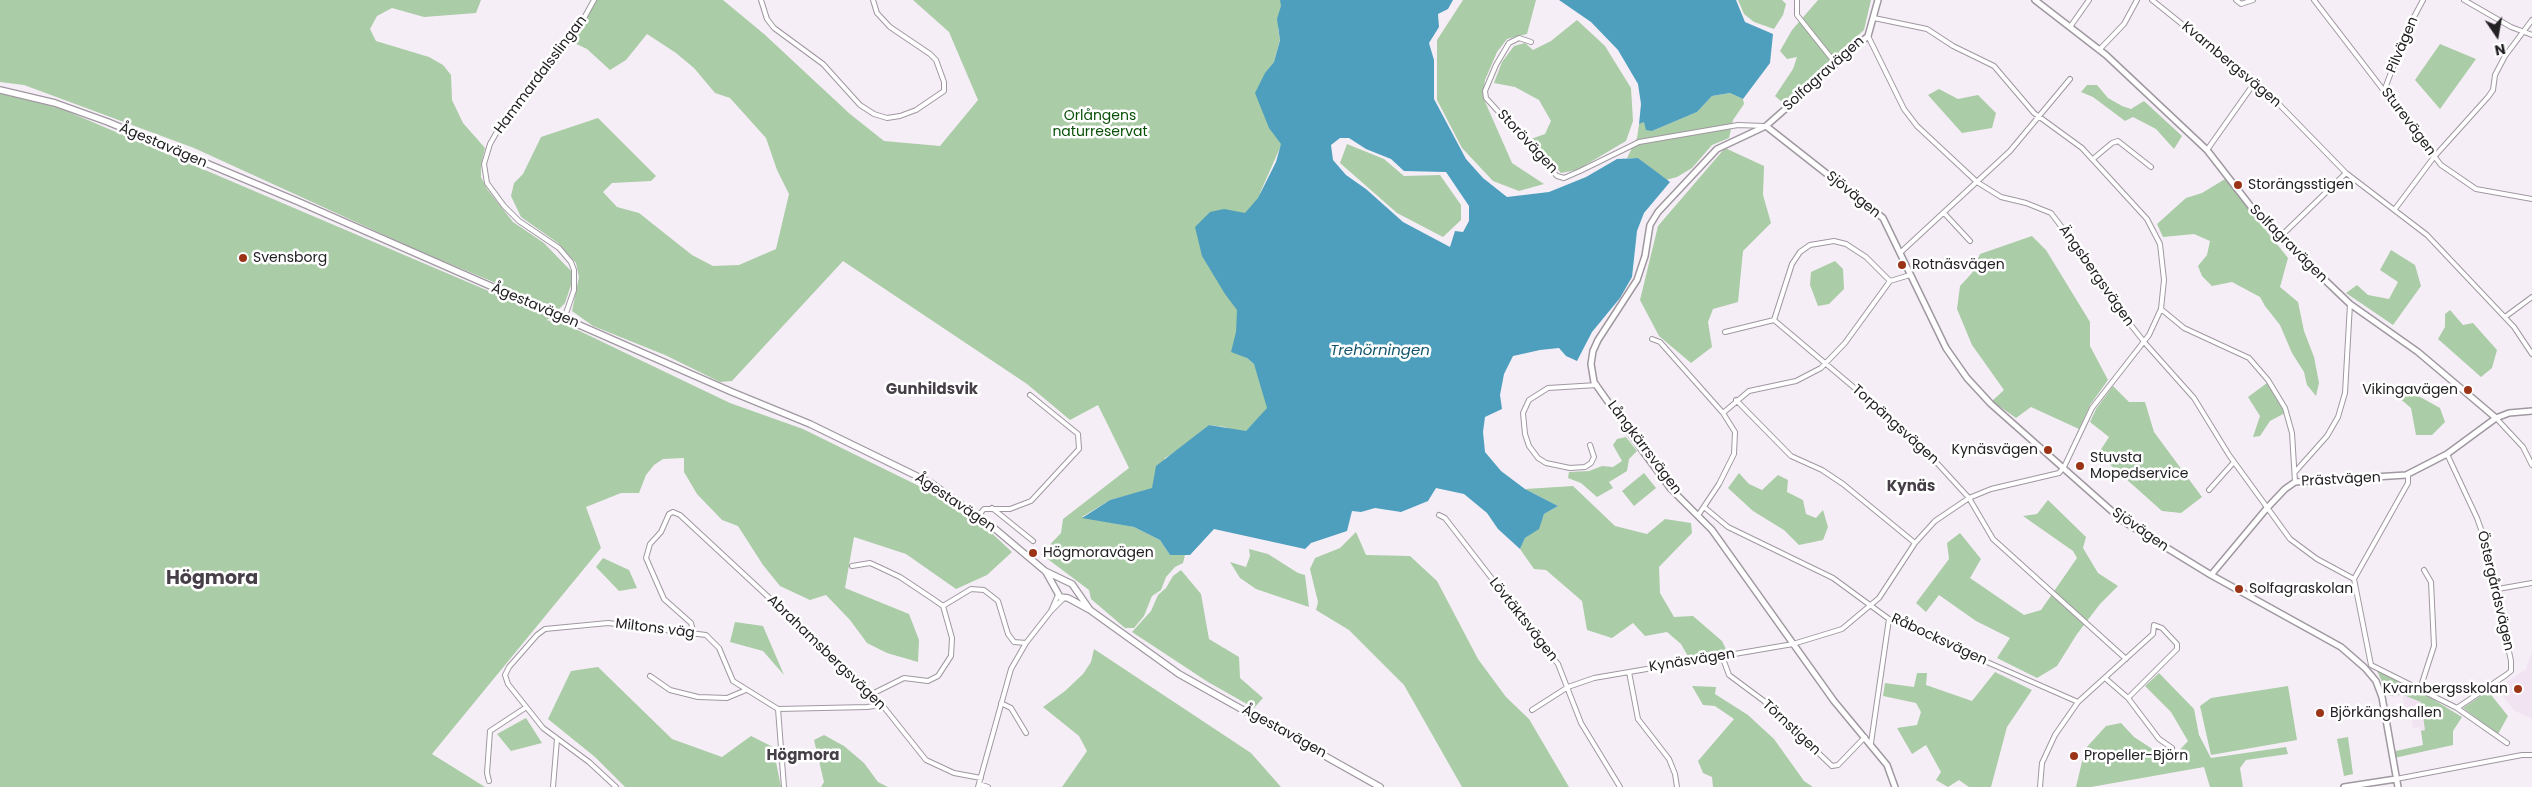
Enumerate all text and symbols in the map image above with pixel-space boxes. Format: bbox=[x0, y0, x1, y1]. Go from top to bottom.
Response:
north arrow bbox=[2472, 10, 2522, 60]
street label: Hammardalsslingan bbox=[491, 13, 591, 137]
street label: Pilvägen bbox=[2384, 14, 2422, 76]
street label: Kvarnbergsvägen bbox=[2178, 19, 2284, 111]
street label: Solfagravägen bbox=[1780, 33, 1868, 115]
text: N bbox=[2493, 39, 2507, 61]
street label: Sturevägen bbox=[2377, 85, 2439, 159]
street label: Storövägen bbox=[1493, 107, 1561, 177]
park label: Orlångens naturreservat bbox=[1052, 108, 1148, 140]
street label: Ågestavägen bbox=[117, 120, 209, 172]
street label: Sjövägen bbox=[1822, 168, 1884, 222]
place label: Storängsstigen bbox=[2248, 177, 2354, 193]
marker: Storängsstigen bbox=[2232, 179, 2244, 191]
street label: Solfagravägen bbox=[2246, 202, 2330, 286]
street label: Ängsbergsvägen bbox=[2055, 222, 2137, 330]
place label: Svensborg bbox=[253, 250, 327, 266]
marker: Svensborg bbox=[237, 252, 249, 264]
place label: Rotnäsvägen bbox=[1912, 257, 2005, 273]
marker: Rotnäsvägen bbox=[1896, 259, 1908, 271]
street label: Ågestavägen bbox=[489, 280, 581, 332]
water label: Trehörningen bbox=[1330, 342, 1430, 360]
district label: Gunhildsvik bbox=[886, 381, 978, 399]
street label: Torpängsvägen bbox=[1848, 382, 1942, 468]
place label: Vikingavägen bbox=[2362, 382, 2458, 398]
marker: Vikingavägen bbox=[2462, 384, 2474, 396]
street label: Långkärrsvägen bbox=[1603, 398, 1685, 498]
place label: Kynäsvägen bbox=[1952, 442, 2038, 458]
marker: Kynäsvägen bbox=[2042, 444, 2054, 456]
place label: Stuvsta Mopedservice bbox=[2090, 450, 2188, 482]
marker: Stuvsta Mopedservice bbox=[2074, 460, 2086, 472]
street label: Ågestavägen bbox=[911, 470, 999, 536]
street label: Prästvägen bbox=[2301, 470, 2381, 490]
district label: Kynäs bbox=[1887, 478, 1935, 496]
street label: Sjövägen bbox=[2109, 504, 2171, 556]
street label: Östergårdsvägen bbox=[2473, 529, 2517, 653]
place label: Högmoravägen bbox=[1043, 545, 1154, 561]
marker: Högmoravägen bbox=[1027, 547, 1039, 559]
district label: Högmora bbox=[166, 568, 258, 590]
street label: Lövtäktsvägen bbox=[1485, 575, 1561, 665]
place label: Solfagraskolan bbox=[2249, 581, 2353, 597]
marker: Solfagraskolan bbox=[2233, 583, 2245, 595]
street label: Abrahamsbergsvägen bbox=[763, 592, 889, 714]
street label: Råbocksvägen bbox=[1888, 610, 1990, 670]
street label: Miltons väg bbox=[614, 616, 696, 642]
street label: Kynäsvägen bbox=[1648, 646, 1736, 676]
place label: Kvarnbergsskolan bbox=[2383, 681, 2508, 697]
marker: Kvarnbergsskolan bbox=[2512, 683, 2524, 695]
street label: Törnstigen bbox=[1758, 697, 1824, 759]
street label: Ågestavägen bbox=[1239, 702, 1329, 762]
place label: Björkängshallen bbox=[2330, 705, 2442, 721]
marker: Björkängshallen bbox=[2314, 707, 2326, 719]
district label: Högmora bbox=[767, 747, 839, 765]
place label: Propeller-Björn bbox=[2084, 748, 2188, 764]
marker: Propeller-Björn bbox=[2068, 750, 2080, 762]

